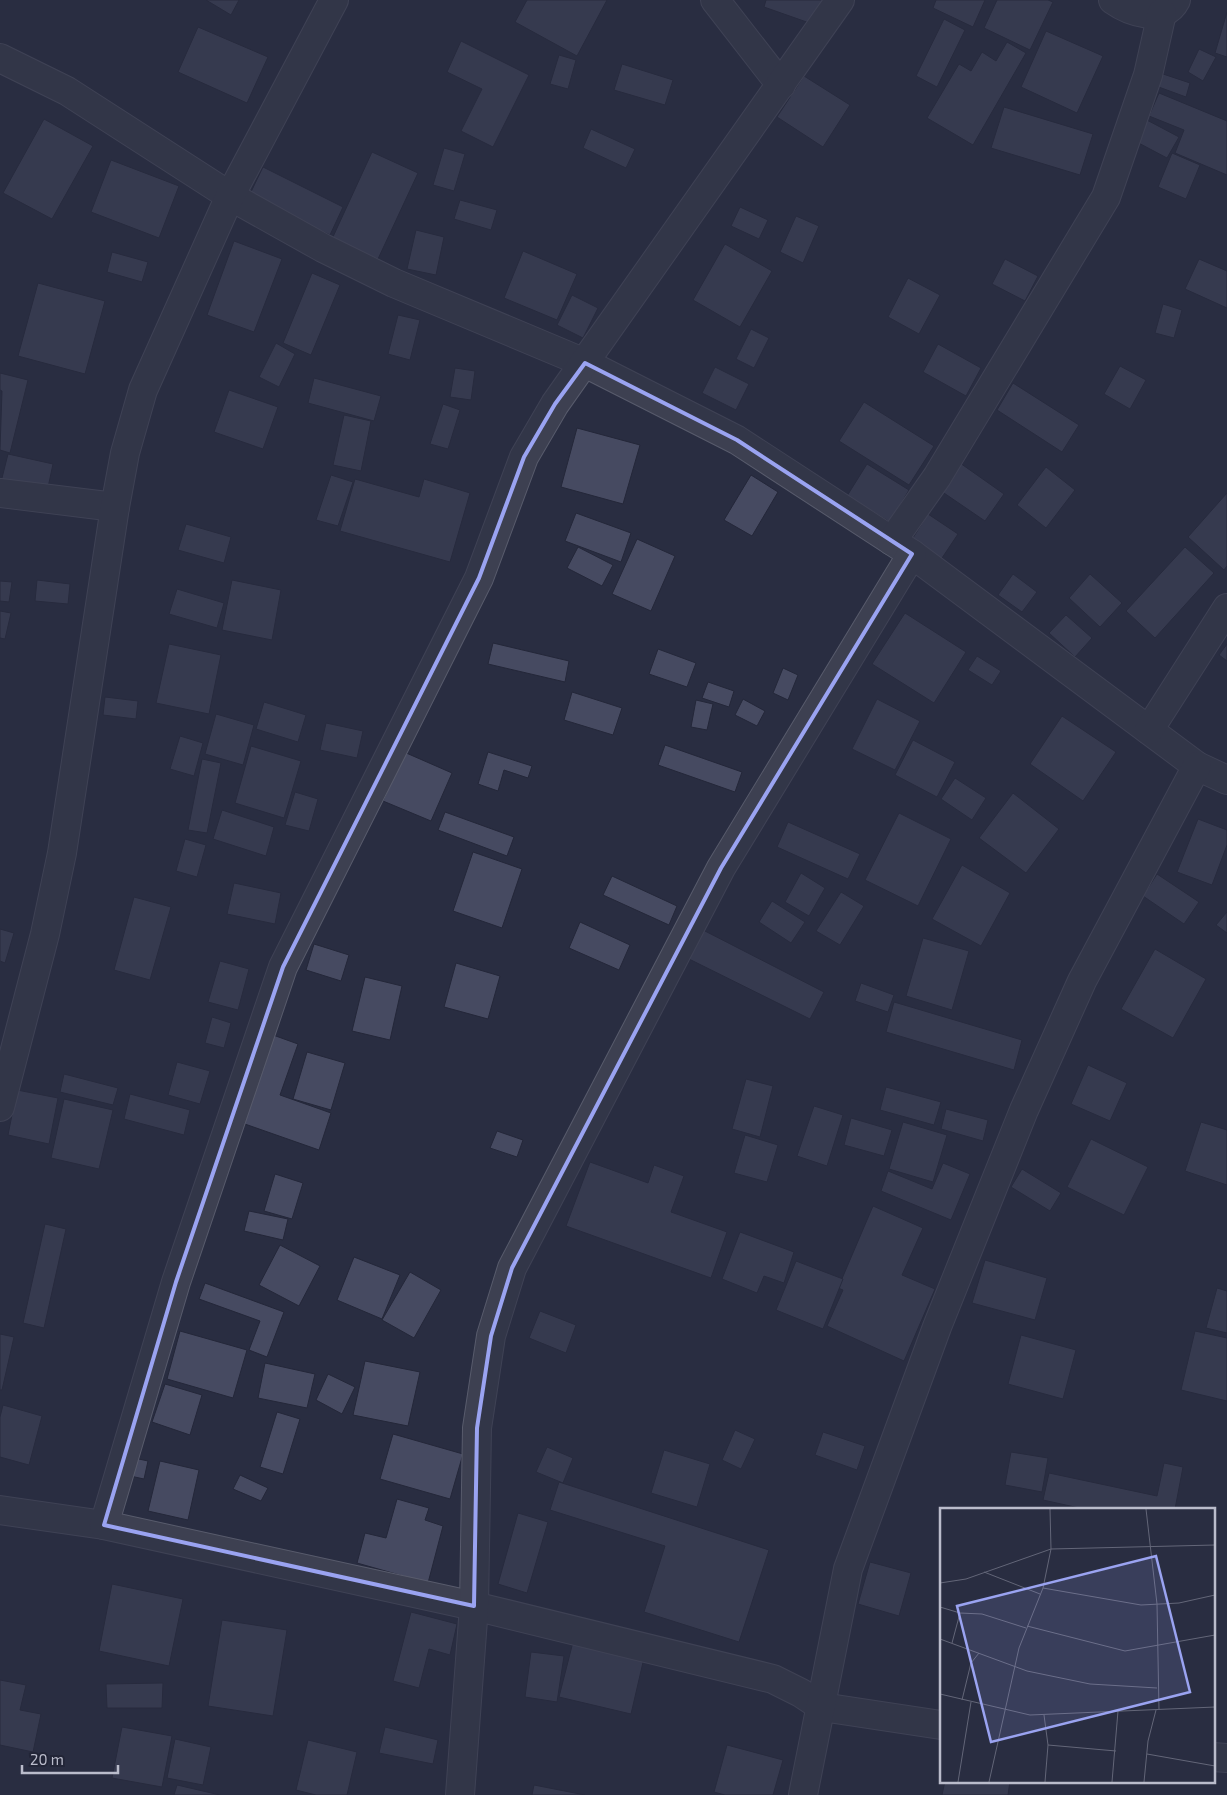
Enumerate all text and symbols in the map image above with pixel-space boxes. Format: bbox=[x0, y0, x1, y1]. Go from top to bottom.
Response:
inset map bbox=[940, 1508, 1214, 1782]
scale bar bbox=[22, 1742, 119, 1774]
text: 20 m bbox=[30, 1750, 64, 1768]

